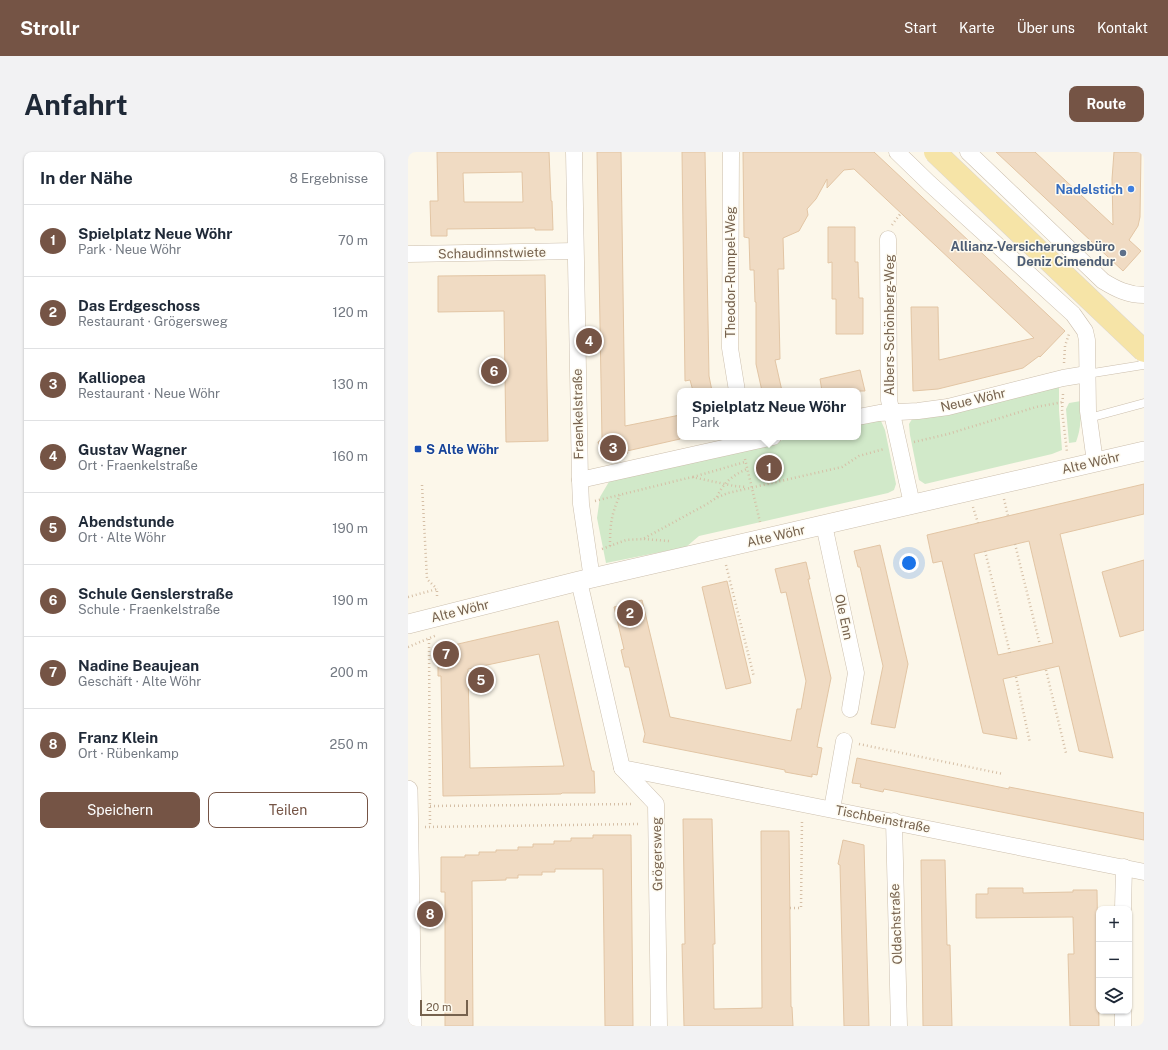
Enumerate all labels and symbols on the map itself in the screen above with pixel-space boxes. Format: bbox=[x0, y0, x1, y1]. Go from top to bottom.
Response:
place label: Nadelstich bbox=[1055, 182, 1123, 197]
marker: Nadelstich bbox=[1126, 184, 1136, 194]
street label: Theodor-Rumpel-Weg bbox=[723, 206, 738, 338]
place label: Allianz-Versicherungsbüro Deniz Cimendur bbox=[951, 239, 1116, 269]
street label: Schaudinnstwiete bbox=[438, 245, 546, 261]
marker: Allianz-Versicherungsbüro Deniz Cimendur bbox=[1118, 248, 1128, 258]
street label: Albers-Schönberg-Weg bbox=[882, 254, 897, 396]
pin: 4 bbox=[576, 326, 602, 356]
pin: 6 bbox=[481, 356, 507, 386]
street label: Fraenkelstraße bbox=[570, 368, 586, 460]
street label: Neue Wöhr bbox=[939, 385, 1007, 415]
pin: 3 bbox=[600, 433, 626, 463]
place label: S Alte Wöhr bbox=[426, 442, 500, 457]
marker: S Alte Wöhr bbox=[413, 444, 423, 454]
street label: Alte Wöhr bbox=[1060, 449, 1122, 477]
pin: 1 bbox=[756, 453, 782, 483]
street label: Alte Wöhr bbox=[745, 522, 807, 550]
your location bbox=[899, 553, 919, 573]
street label: Ole Enn bbox=[832, 593, 856, 641]
street label: Alte Wöhr bbox=[429, 597, 491, 625]
pin: 2 bbox=[617, 598, 643, 628]
pin: 7 bbox=[433, 639, 459, 669]
pin: 5 bbox=[468, 665, 494, 695]
street label: Tischbeinstraße bbox=[834, 802, 932, 836]
street label: Grögersweg bbox=[649, 817, 665, 891]
street label: Oldachstraße bbox=[887, 883, 905, 965]
pin: 8 bbox=[417, 899, 443, 929]
scale bar bbox=[420, 998, 468, 1017]

